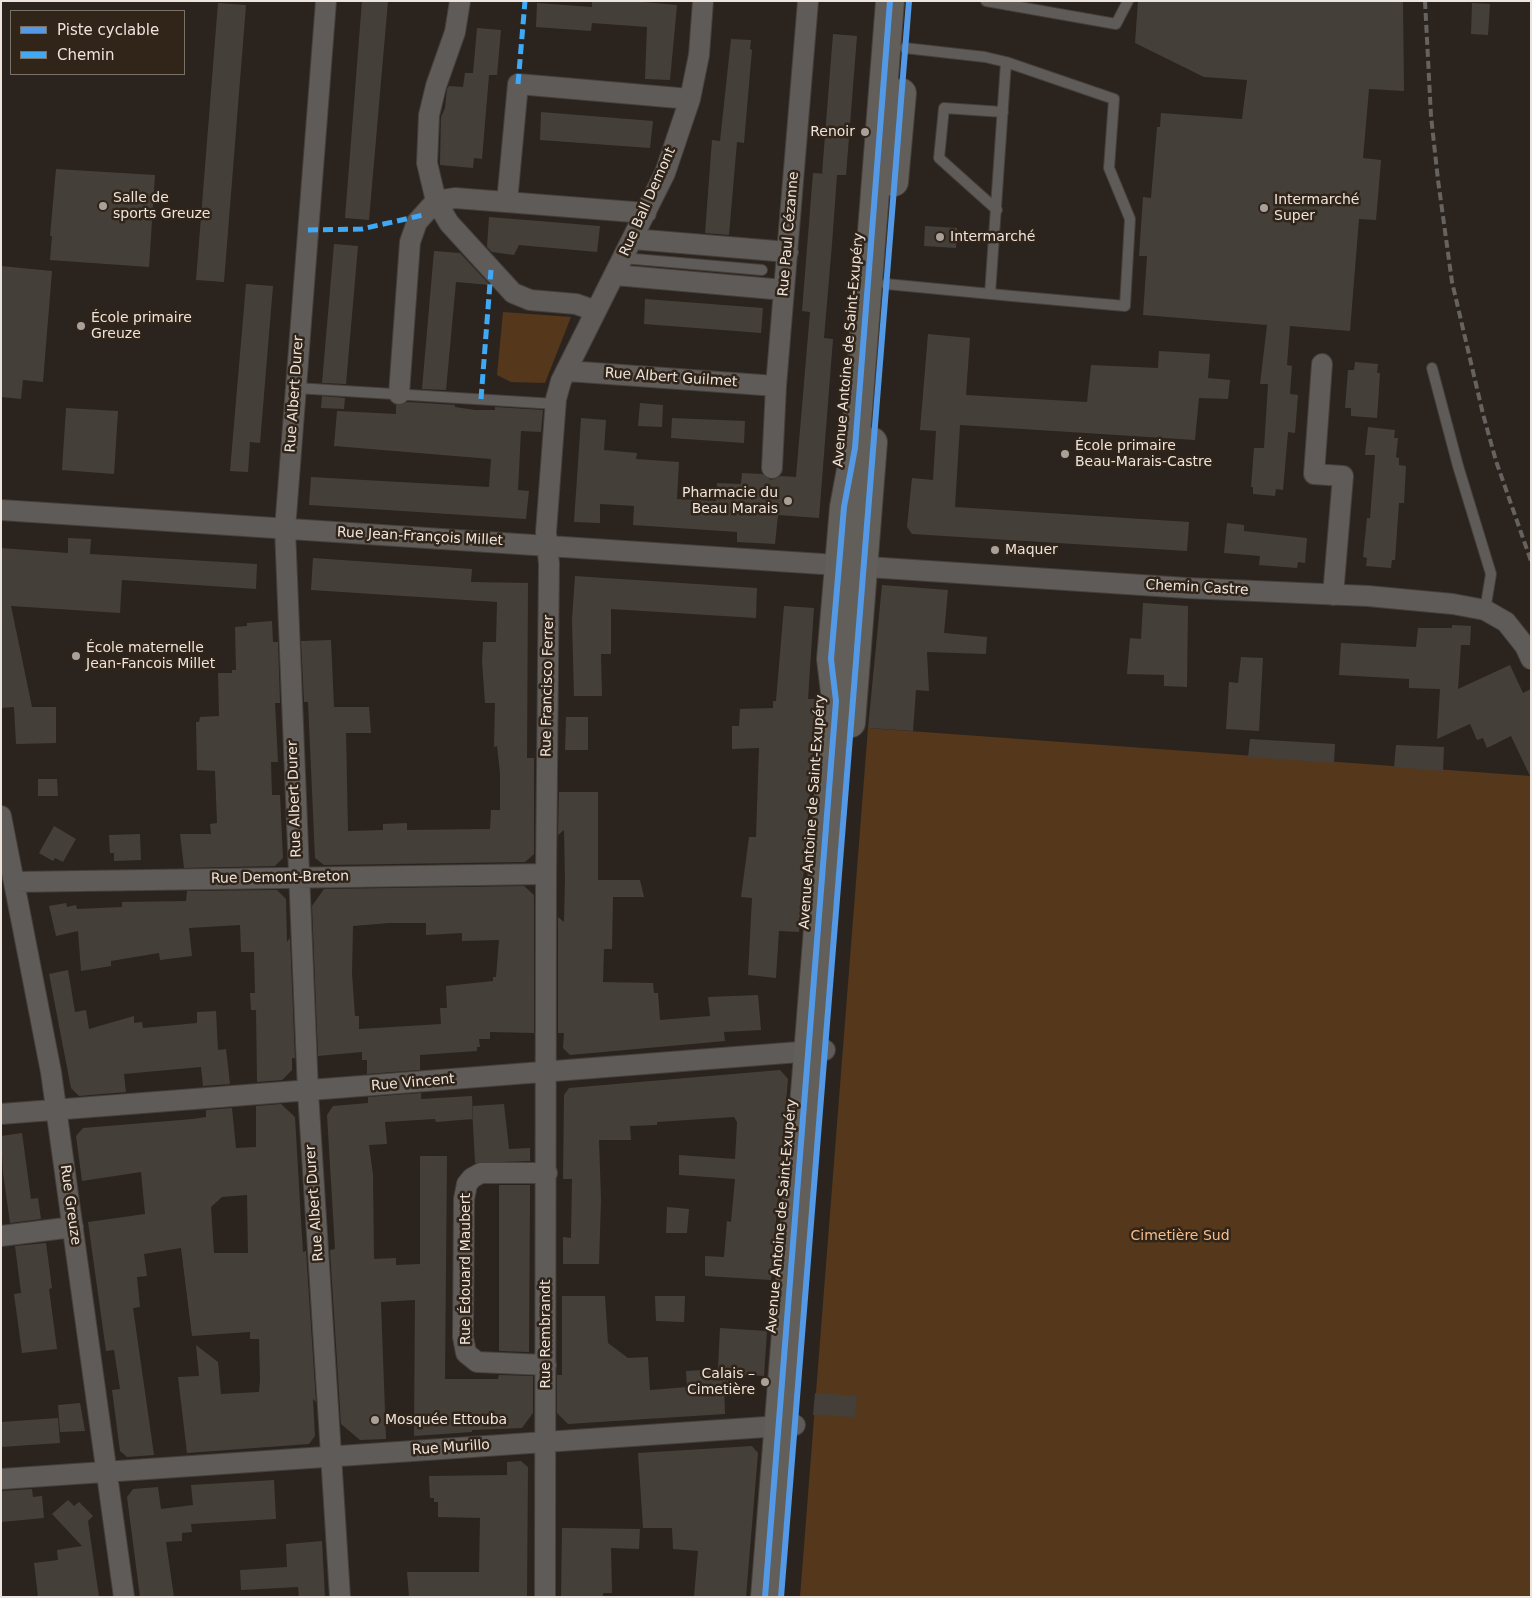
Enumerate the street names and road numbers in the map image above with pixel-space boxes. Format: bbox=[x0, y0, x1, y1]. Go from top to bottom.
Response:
street label: Rue Ball Demont bbox=[616, 145, 680, 259]
street label: Rue Paul Cézanne bbox=[775, 171, 803, 297]
street label: Avenue Antoine de Saint-Exupéry bbox=[830, 232, 868, 468]
street label: Rue Albert Durer bbox=[283, 335, 307, 453]
street label: Rue Albert Guilmet bbox=[604, 365, 738, 391]
street label: Rue Jean-François Millet bbox=[337, 524, 503, 550]
street label: Chemin Castre bbox=[1145, 577, 1249, 599]
street label: Rue Francisco Ferrer bbox=[538, 615, 558, 757]
street label: Avenue Antoine de Saint-Exupéry bbox=[796, 694, 830, 930]
street label: Rue Albert Durer bbox=[285, 740, 305, 858]
street label: Rue Demont-Breton bbox=[211, 868, 349, 888]
street label: Rue Vincent bbox=[371, 1071, 455, 1095]
street label: Avenue Antoine de Saint-Exupéry bbox=[763, 1098, 801, 1334]
street label: Rue Albert Durer bbox=[303, 1144, 327, 1262]
street label: Rue Greuze bbox=[56, 1164, 84, 1246]
street label: Rue Édouard Maubert bbox=[458, 1193, 474, 1345]
street label: Rue Rembrandt bbox=[538, 1280, 554, 1388]
street label: Rue Murillo bbox=[412, 1437, 490, 1459]

